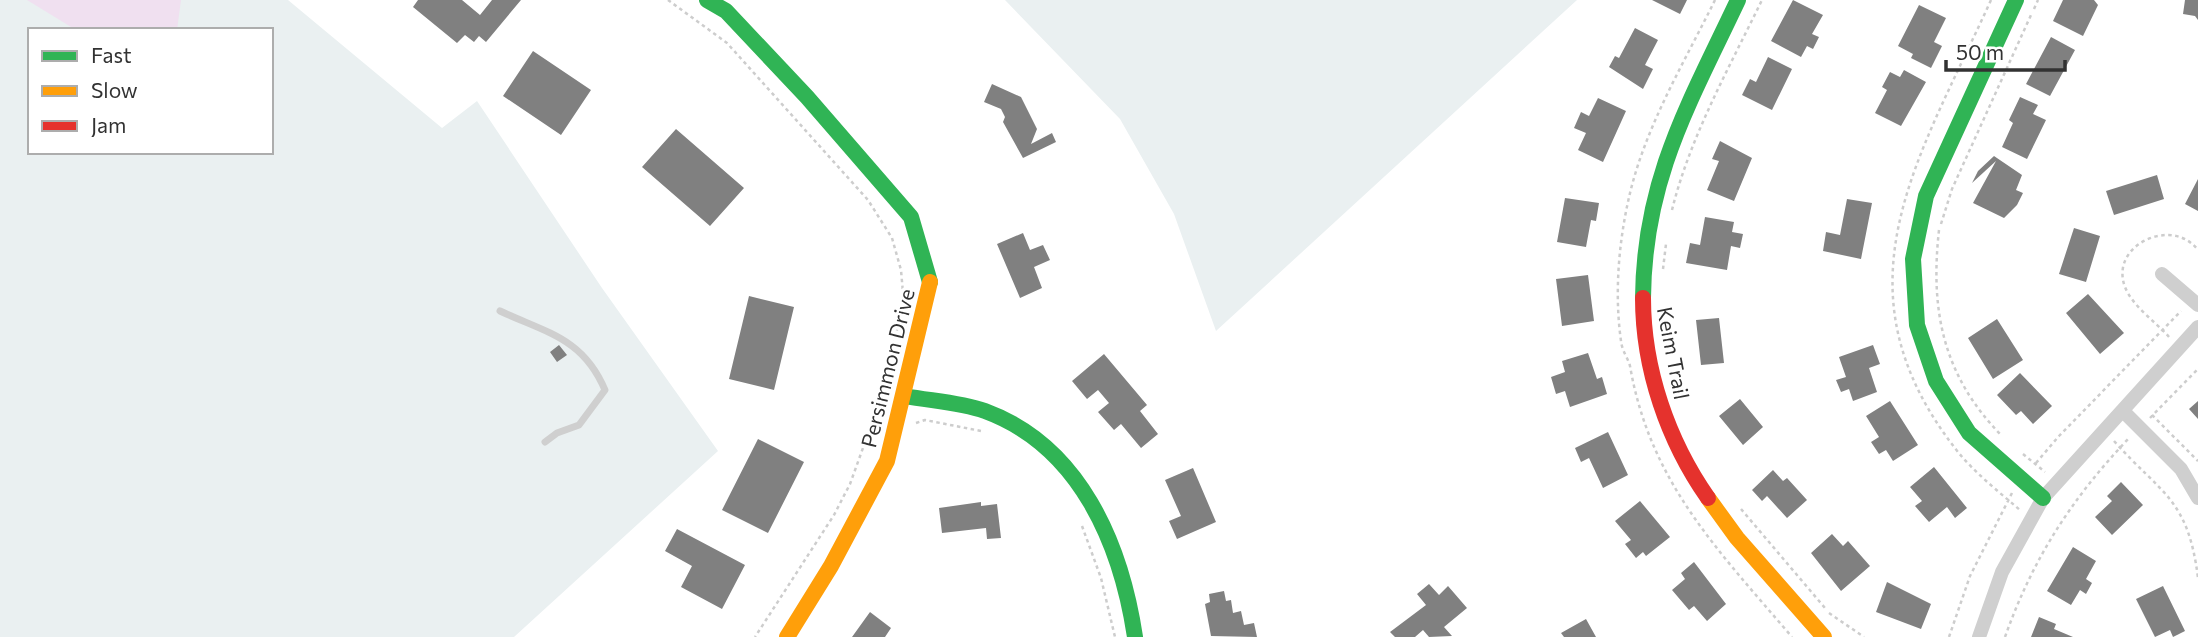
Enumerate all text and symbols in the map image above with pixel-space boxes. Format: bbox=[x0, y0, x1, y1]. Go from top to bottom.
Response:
legend bbox=[28, 28, 273, 154]
scale bar bbox=[1946, 28, 2065, 72]
text: 50 m bbox=[1956, 39, 2004, 64]
text: Fast bbox=[91, 42, 132, 67]
text: Slow bbox=[91, 77, 138, 102]
text: Jam bbox=[91, 112, 126, 137]
street label: Persimmon Drive bbox=[855, 286, 919, 450]
street label: Keim Trail bbox=[1653, 305, 1695, 401]

